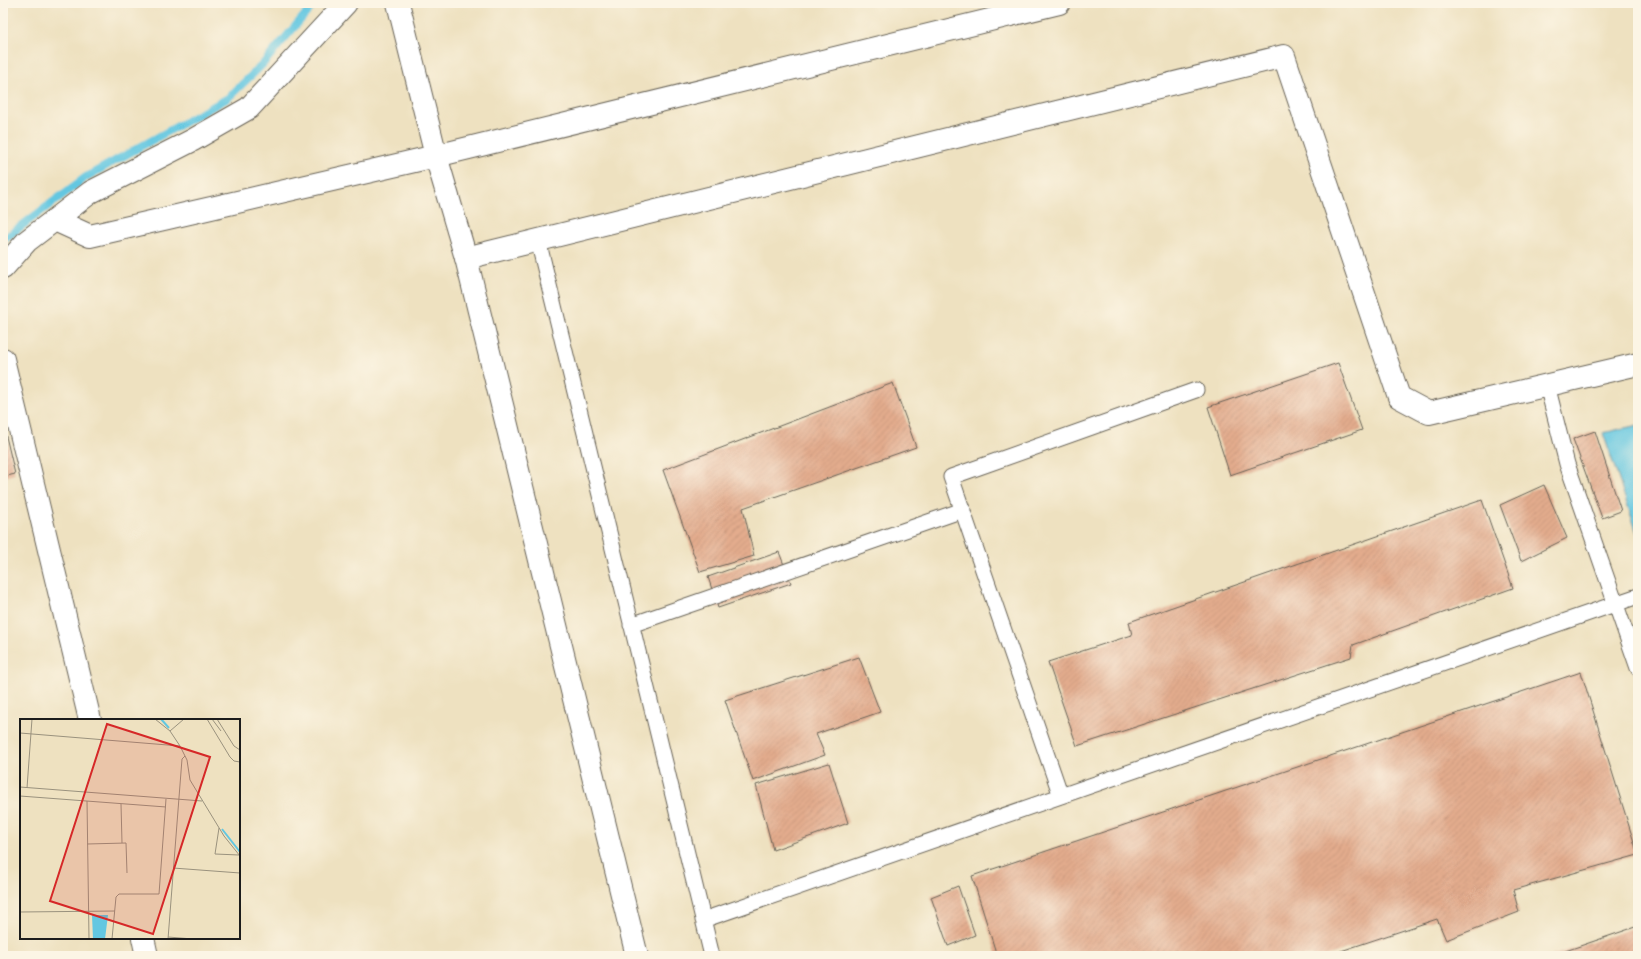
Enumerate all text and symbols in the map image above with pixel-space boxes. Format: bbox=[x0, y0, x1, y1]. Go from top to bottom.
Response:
inset map bbox=[20, 719, 240, 939]

